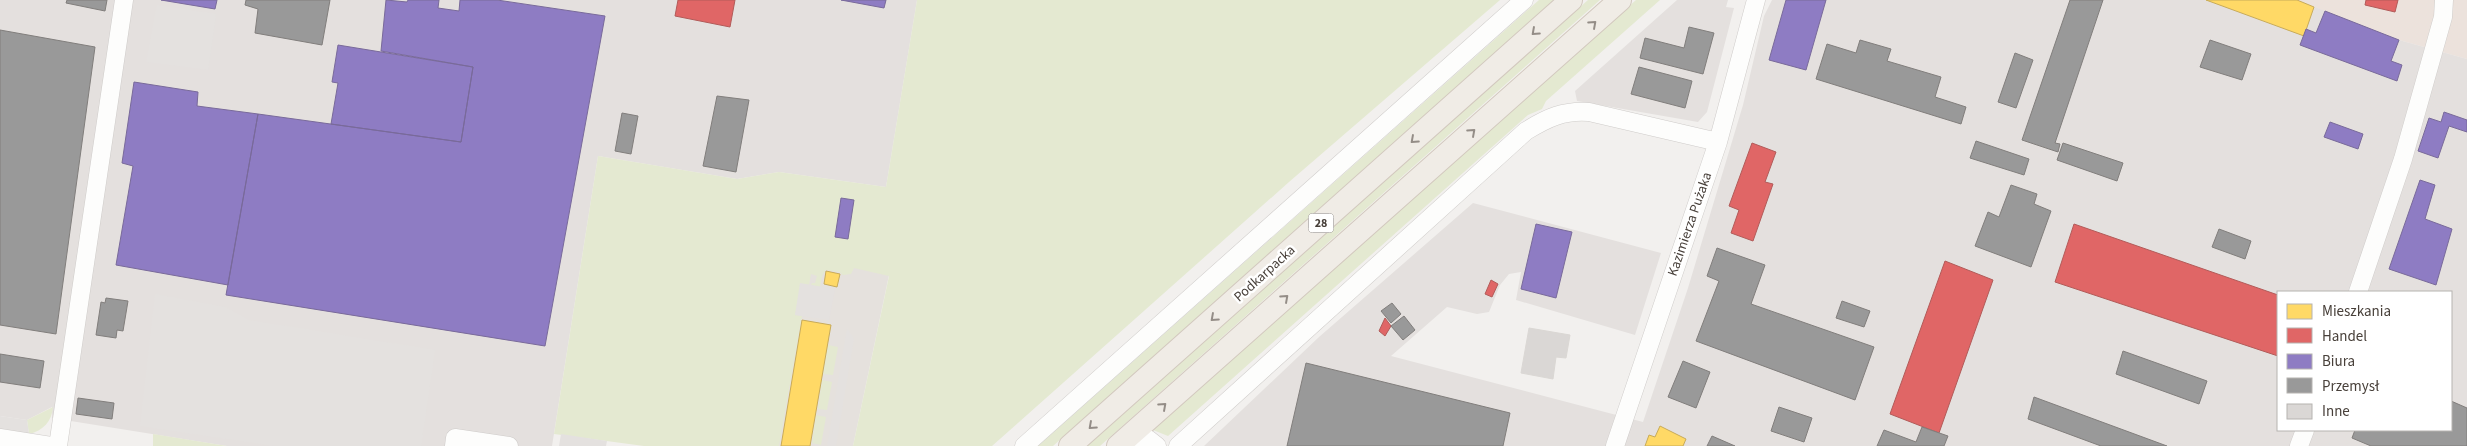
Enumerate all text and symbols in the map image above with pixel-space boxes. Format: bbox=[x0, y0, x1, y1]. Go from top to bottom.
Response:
one-way arrow bbox=[1588, 21, 1597, 30]
one-way arrow bbox=[1532, 27, 1541, 35]
one-way arrow bbox=[1466, 129, 1475, 138]
one-way arrow bbox=[1410, 135, 1419, 144]
street label: Kazimierza Pużaka bbox=[1663, 170, 1717, 279]
road number: 28 bbox=[1308, 214, 1334, 232]
street label: Podkarpacka bbox=[1230, 241, 1300, 307]
legend bbox=[2277, 291, 2452, 431]
one-way arrow bbox=[1279, 295, 1288, 304]
text: Mieszkania bbox=[2322, 301, 2391, 322]
one-way arrow bbox=[1210, 312, 1219, 321]
text: Handel bbox=[2322, 326, 2367, 347]
text: Biura bbox=[2322, 351, 2355, 372]
text: Przemysł bbox=[2322, 376, 2380, 397]
text: Inne bbox=[2322, 401, 2350, 422]
one-way arrow bbox=[1158, 403, 1167, 412]
one-way arrow bbox=[1089, 420, 1098, 429]

